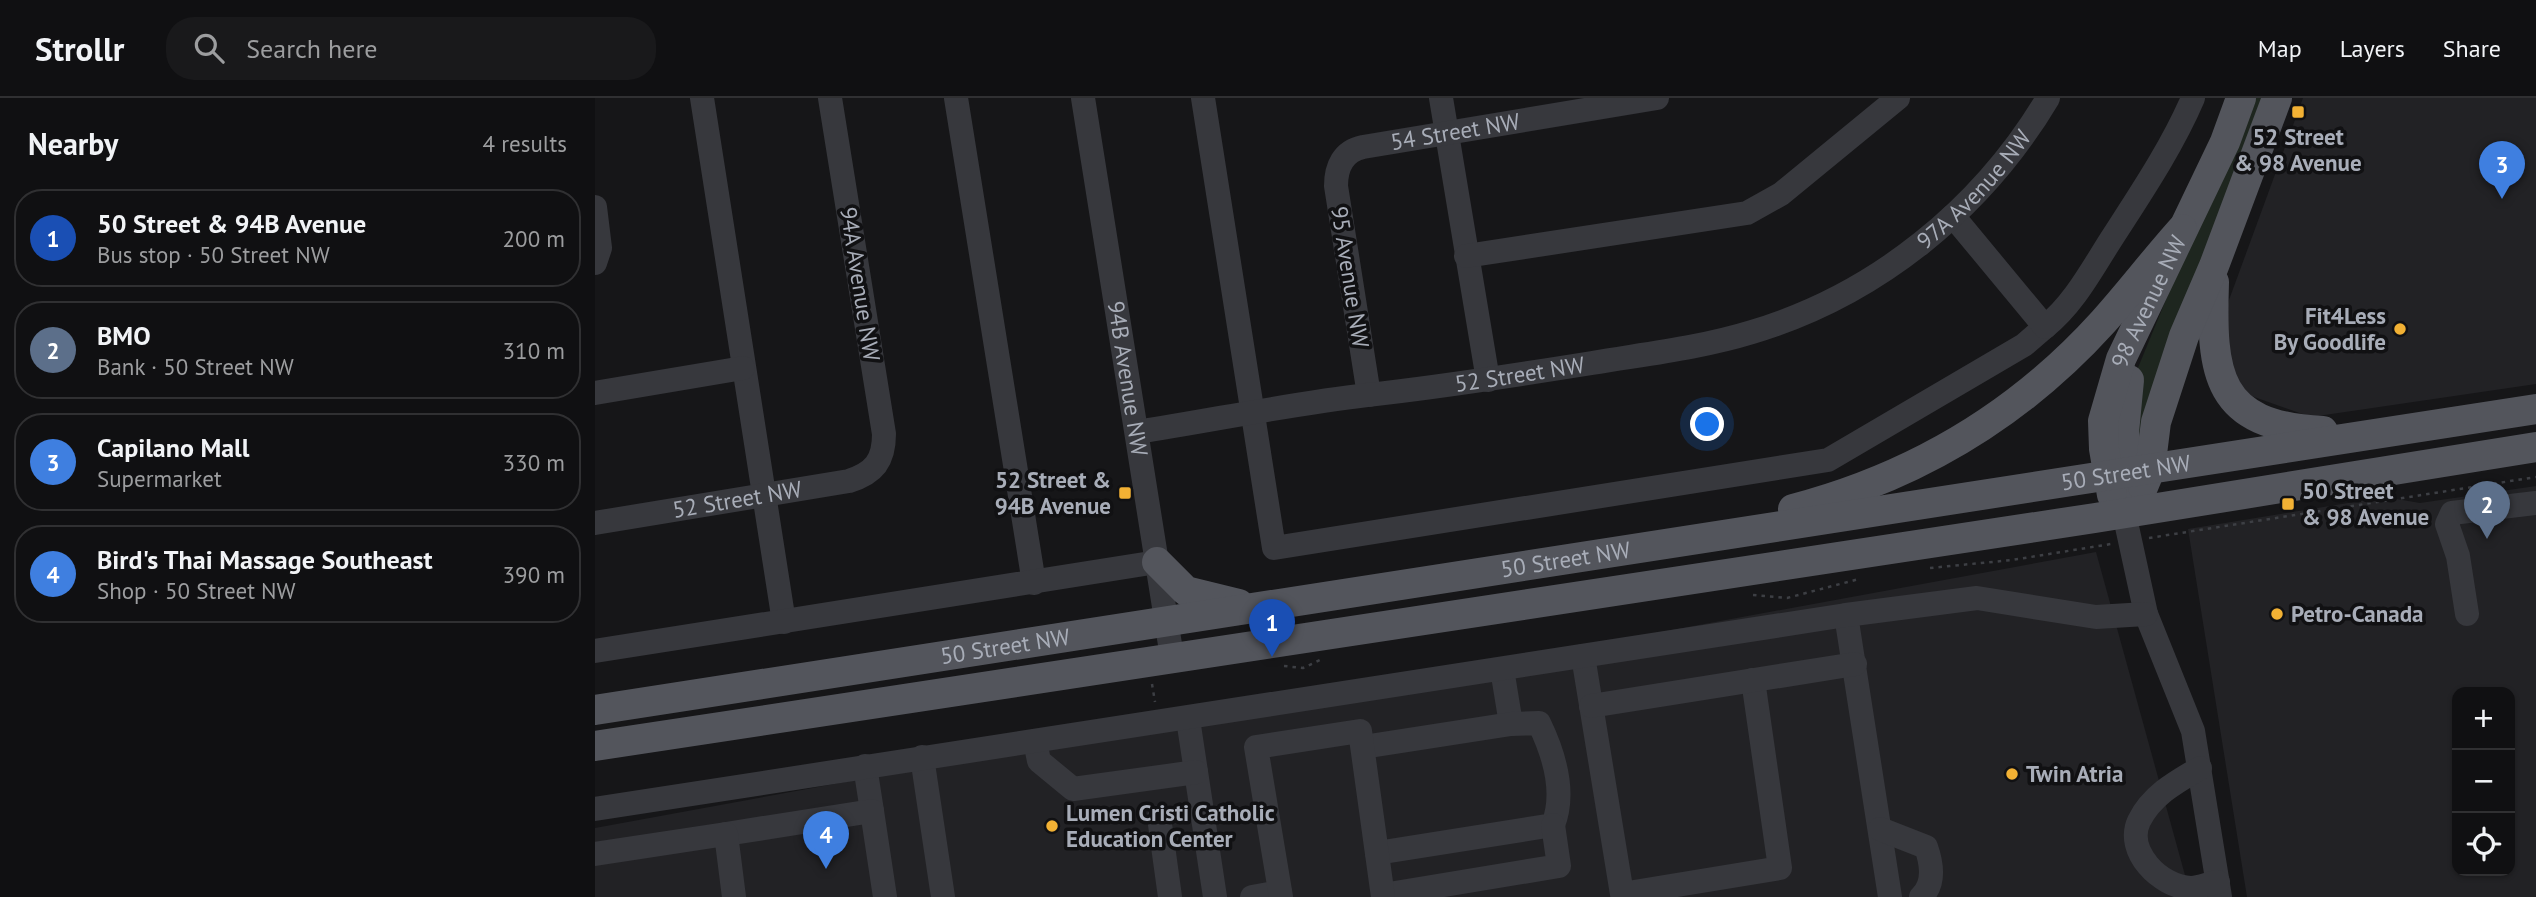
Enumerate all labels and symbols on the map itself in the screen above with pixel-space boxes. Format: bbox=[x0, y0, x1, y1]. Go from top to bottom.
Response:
marker: 52 Street & 98 Avenue bbox=[2290, 104, 2306, 120]
street label: 54 Street NW bbox=[1388, 106, 1522, 156]
place label: 52 Street & 98 Avenue bbox=[2234, 122, 2362, 177]
street label: 97A Avenue NW bbox=[1910, 124, 2037, 255]
pin: 3 bbox=[2479, 141, 2525, 199]
street label: 95 Avenue NW bbox=[1325, 204, 1376, 350]
street label: 94A Avenue NW bbox=[834, 205, 887, 363]
street label: 98 Avenue NW bbox=[2104, 231, 2192, 370]
street label: 94B Avenue NW bbox=[1102, 299, 1155, 458]
place label: Fit4Less By Goodlife bbox=[2274, 301, 2386, 356]
marker: Fit4Less By Goodlife bbox=[2392, 321, 2408, 337]
street label: 52 Street NW bbox=[1453, 349, 1586, 398]
your location bbox=[1690, 407, 1724, 441]
street label: 50 Street NW bbox=[2059, 448, 2192, 496]
place label: 52 Street & 94B Avenue bbox=[995, 465, 1111, 520]
street label: 52 Street NW bbox=[670, 474, 804, 524]
place label: 50 Street & 98 Avenue bbox=[2302, 476, 2429, 531]
pin: 2 bbox=[2464, 481, 2510, 539]
marker: 52 Street & 94B Avenue bbox=[1117, 485, 1133, 501]
marker: 50 Street & 98 Avenue bbox=[2280, 496, 2296, 512]
street label: 50 Street NW bbox=[1499, 535, 1632, 583]
pin: 1 bbox=[1249, 599, 1295, 657]
place label: Petro-Canada bbox=[2291, 599, 2424, 628]
marker: Petro-Canada bbox=[2269, 606, 2285, 622]
street label: 50 Street NW bbox=[938, 622, 1072, 670]
place label: Twin Atria bbox=[2026, 759, 2123, 788]
marker: Twin Atria bbox=[2004, 766, 2020, 782]
place label: Lumen Cristi Catholic Education Center bbox=[1066, 798, 1275, 853]
pin: 4 bbox=[803, 811, 849, 869]
marker: Lumen Cristi Catholic Education Center bbox=[1044, 818, 1060, 834]

